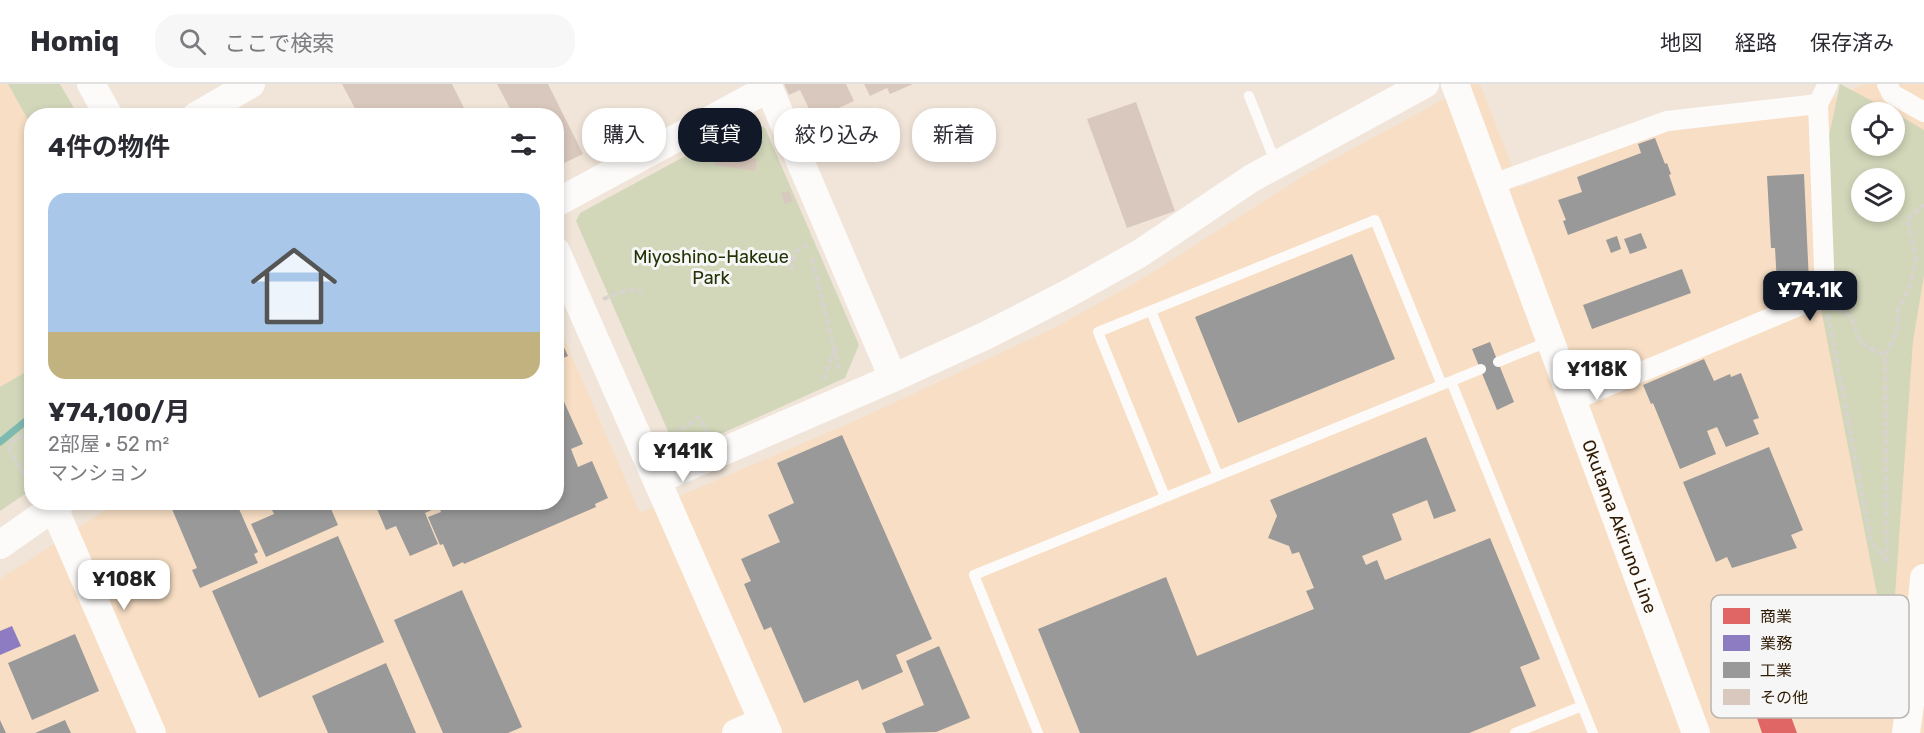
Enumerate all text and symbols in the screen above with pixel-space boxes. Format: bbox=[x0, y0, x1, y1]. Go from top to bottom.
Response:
search box bbox=[155, 14, 575, 68]
text: Homiq bbox=[30, 25, 119, 58]
icon: search bbox=[176, 25, 209, 58]
text: ここで検索 bbox=[224, 30, 334, 57]
text: 地図 bbox=[1660, 30, 1702, 55]
text: 経路 bbox=[1735, 30, 1777, 55]
text: 保存済み bbox=[1810, 30, 1894, 55]
map controls bbox=[1851, 102, 1905, 222]
button: locate bbox=[1851, 102, 1905, 156]
chip: 購入 bbox=[582, 108, 666, 162]
chip: 賃貸 bbox=[678, 108, 762, 162]
chip: 絞り込み bbox=[774, 108, 900, 162]
chip: 新着 bbox=[912, 108, 996, 162]
icon: filters bbox=[507, 128, 540, 161]
text: 4件の物件 bbox=[48, 132, 170, 163]
button: layers bbox=[1851, 168, 1905, 222]
icon: home bbox=[240, 232, 348, 340]
park label: Miyoshino-Hakeue Park bbox=[633, 246, 789, 289]
pin: ¥74.1K bbox=[1761, 271, 1859, 322]
text: ¥74.1K bbox=[1777, 278, 1843, 302]
pin: ¥118K bbox=[1555, 350, 1639, 401]
text: ¥118K bbox=[1567, 357, 1627, 381]
text: ¥74,100/月 bbox=[48, 397, 191, 428]
text: 2部屋 · 52 m² bbox=[48, 432, 169, 456]
pin: ¥141K bbox=[641, 432, 725, 483]
street label: Okutama Akiruno Line bbox=[1577, 436, 1662, 616]
text: ¥141K bbox=[653, 439, 713, 463]
text: マンション bbox=[48, 461, 148, 485]
pin: ¥108K bbox=[82, 560, 166, 611]
text: ¥108K bbox=[92, 567, 156, 591]
legend bbox=[1711, 595, 1909, 718]
text: 商業 bbox=[1760, 607, 1792, 626]
text: 業務 bbox=[1760, 634, 1792, 653]
text: 工業 bbox=[1760, 661, 1792, 680]
text: その他 bbox=[1760, 688, 1808, 707]

